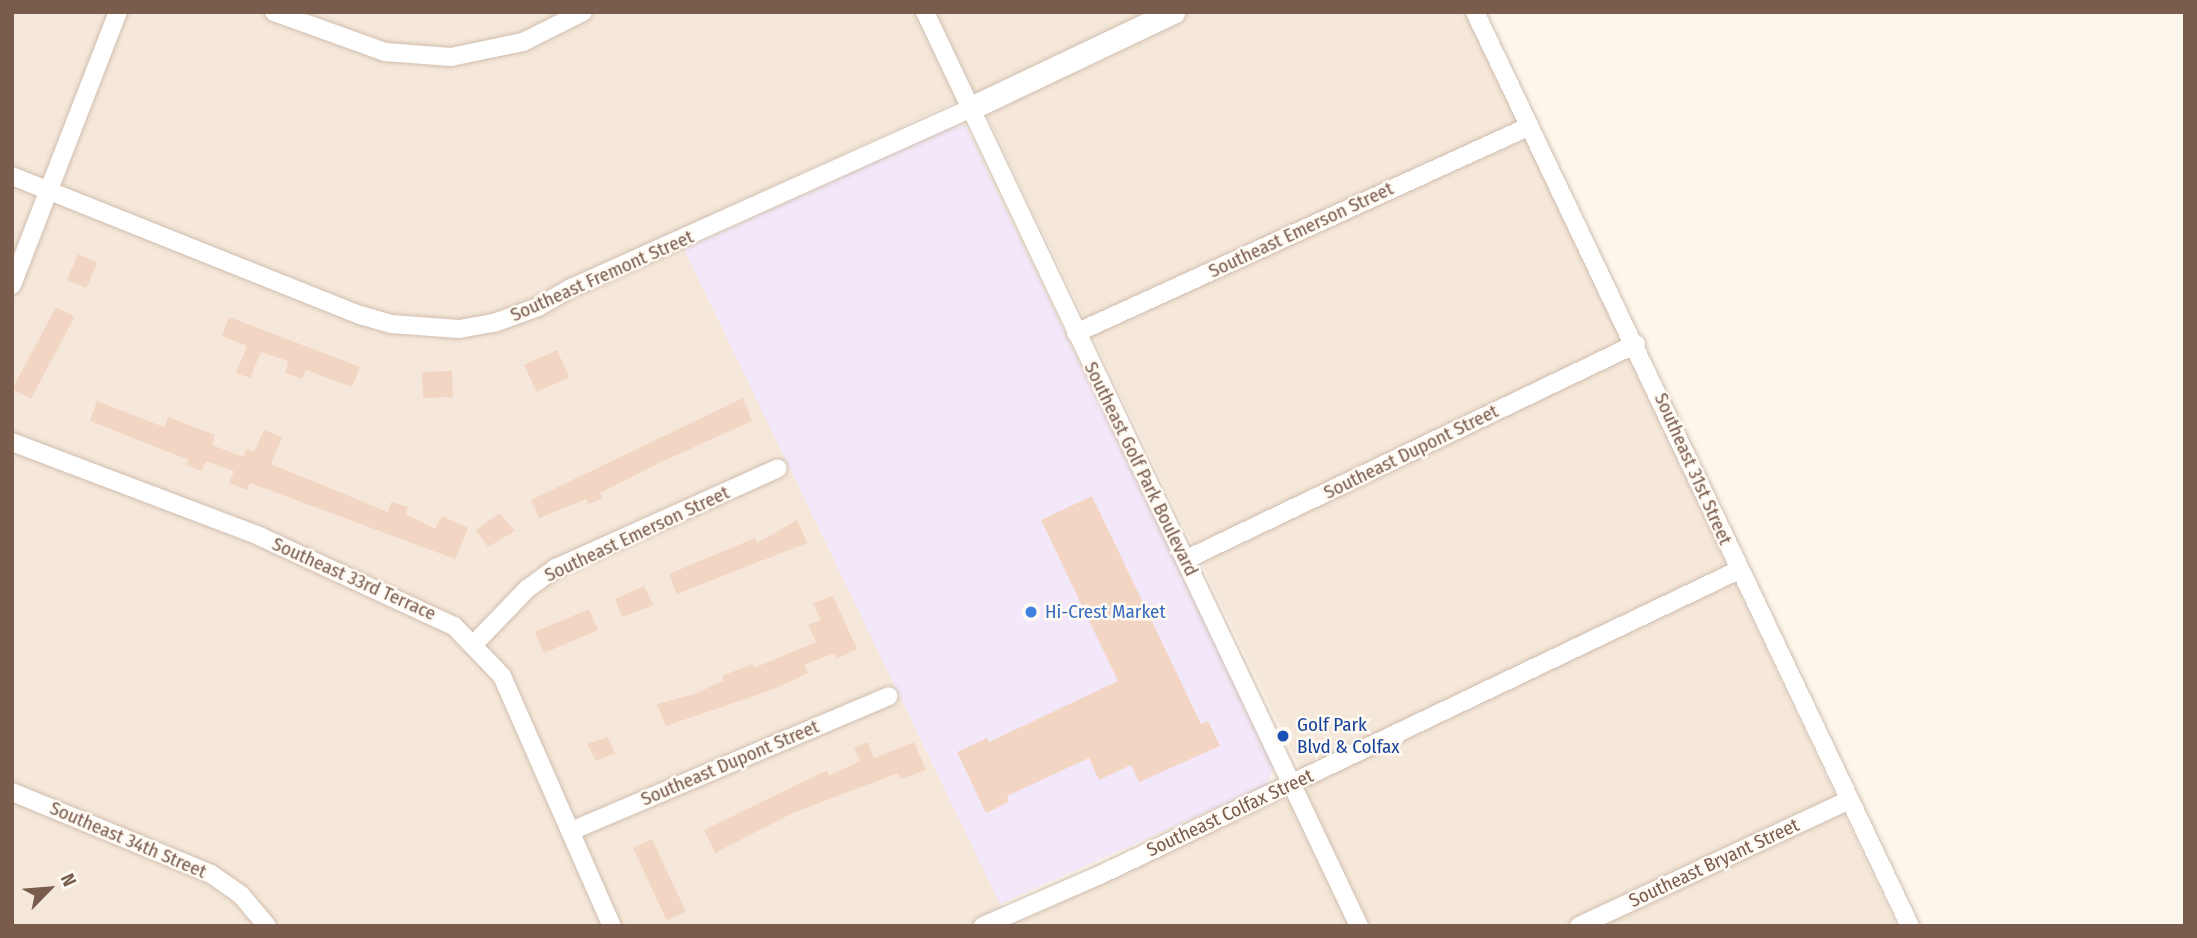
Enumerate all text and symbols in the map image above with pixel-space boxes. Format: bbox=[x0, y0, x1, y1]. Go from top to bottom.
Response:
street label: Southeast Emerson Street bbox=[1205, 177, 1397, 283]
street label: Southeast Fremont Street bbox=[507, 225, 697, 327]
street label: Southeast Golf Park Boulevard bbox=[1079, 358, 1203, 580]
street label: Southeast 31st Street bbox=[1649, 390, 1737, 548]
street label: Southeast Dupont Street bbox=[1320, 400, 1502, 504]
street label: Southeast Emerson Street bbox=[541, 481, 733, 587]
street label: Southeast 33rd Terrace bbox=[269, 533, 439, 625]
place label: Hi-Crest Market bbox=[1045, 601, 1166, 623]
marker: Hi-Crest Market bbox=[1023, 604, 1039, 620]
place label: Golf Park Blvd & Colfax bbox=[1297, 714, 1400, 758]
street label: Southeast Dupont Street bbox=[638, 715, 822, 811]
marker: Golf Park Blvd & Colfax bbox=[1275, 728, 1291, 744]
street label: Southeast Colfax Street bbox=[1143, 764, 1317, 862]
street label: Southeast 34th Street bbox=[46, 797, 210, 883]
street label: Southeast Bryant Street bbox=[1625, 814, 1803, 912]
north arrow bbox=[14, 854, 84, 924]
text: N bbox=[56, 870, 81, 890]

